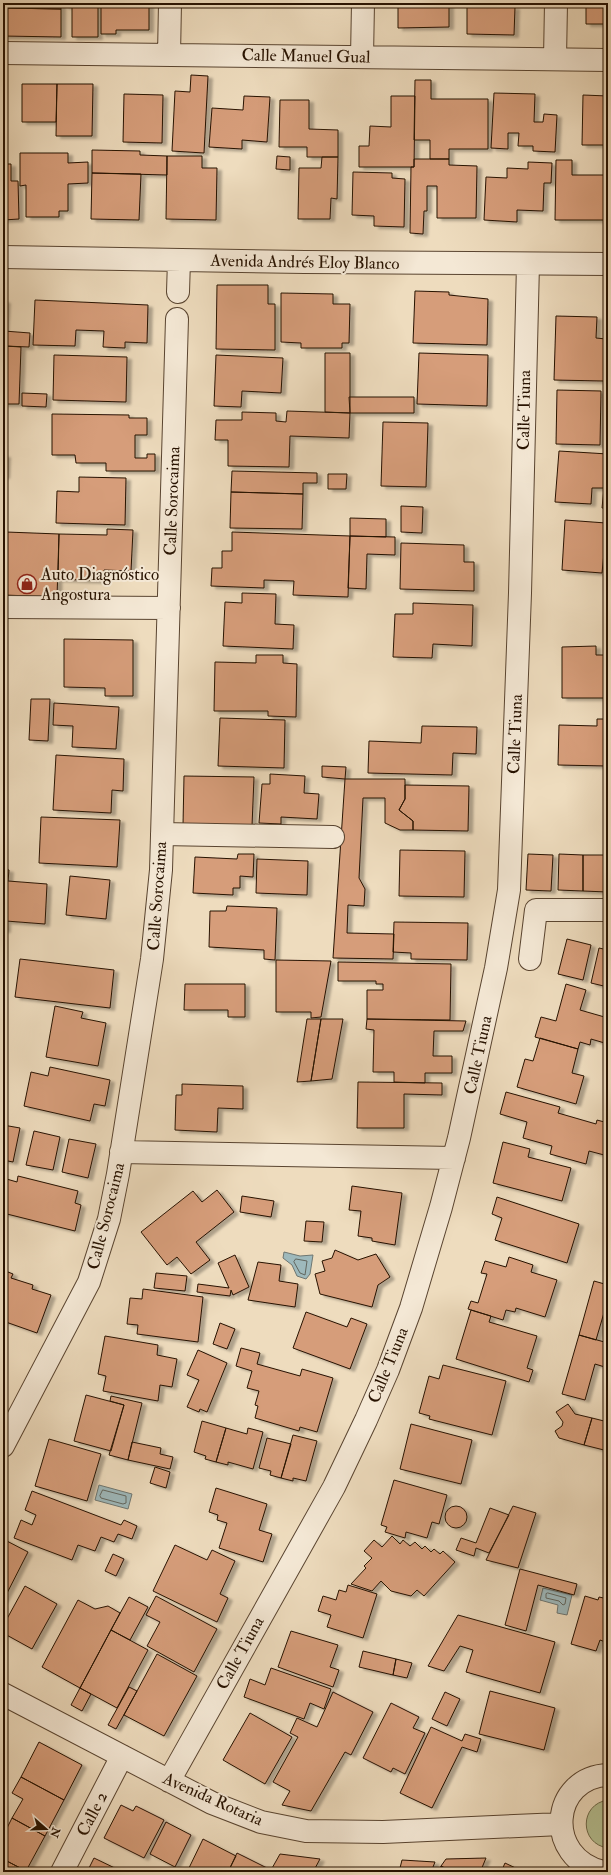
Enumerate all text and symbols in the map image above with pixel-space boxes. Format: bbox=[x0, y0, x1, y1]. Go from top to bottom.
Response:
street label: Calle Manuel Gual bbox=[241, 44, 371, 68]
street label: Avenida Andrés Eloy Blanco bbox=[209, 250, 400, 275]
street label: Calle Tiuna bbox=[513, 369, 535, 450]
street label: Calle Sorocaima bbox=[160, 445, 184, 556]
place label: Auto Diagnóstico Angostura bbox=[40, 564, 159, 605]
shop icon: Auto Diagnóstico Angostura bbox=[16, 573, 38, 595]
street label: Calle Tiuna bbox=[503, 693, 527, 774]
street label: Calle Sorocaima bbox=[143, 840, 171, 951]
street label: Calle Tiuna bbox=[459, 1013, 497, 1096]
street label: Calle Sorocaima bbox=[83, 1159, 130, 1272]
street label: Calle Tiuna bbox=[363, 1323, 413, 1406]
street label: Calle Tiuna bbox=[211, 1612, 269, 1693]
street label: Avenida Rotaria bbox=[159, 1767, 267, 1831]
street label: Calle 2 bbox=[72, 1788, 112, 1840]
north arrow bbox=[26, 1809, 66, 1849]
text: N bbox=[47, 1824, 63, 1840]

